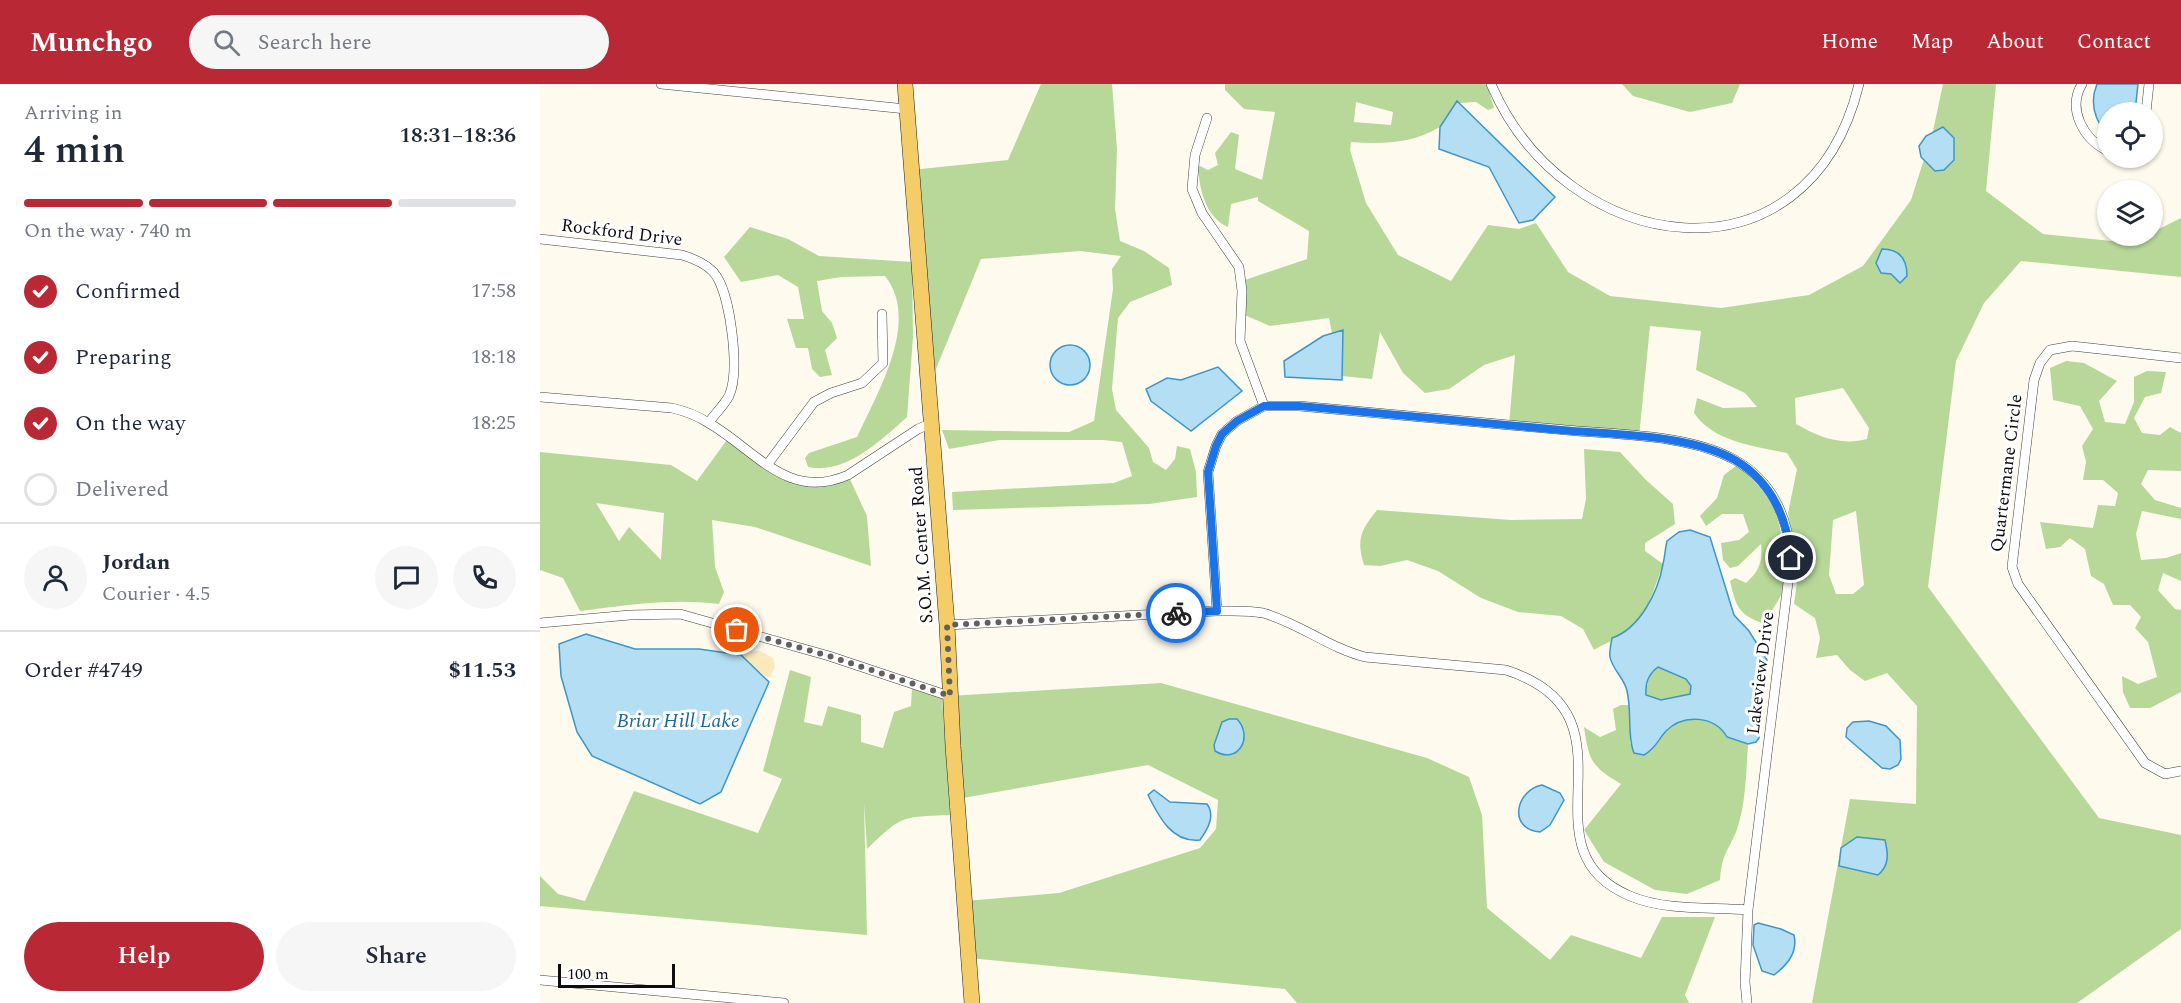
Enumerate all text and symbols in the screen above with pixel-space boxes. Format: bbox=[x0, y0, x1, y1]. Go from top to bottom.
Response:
search box bbox=[189, 15, 609, 69]
text: Munchgo bbox=[30, 21, 153, 64]
icon: search bbox=[210, 26, 243, 59]
text: Search here bbox=[258, 26, 372, 59]
text: Home bbox=[1821, 26, 1878, 58]
text: Map bbox=[1911, 26, 1953, 58]
text: About bbox=[1986, 26, 2044, 58]
text: Contact bbox=[2077, 26, 2151, 58]
text: Arriving in bbox=[24, 98, 122, 128]
map controls bbox=[2097, 102, 2163, 246]
button: locate bbox=[2097, 102, 2163, 168]
text: 18:31–18:36 bbox=[399, 119, 516, 152]
text: 4 min bbox=[24, 121, 125, 180]
button: layers bbox=[2097, 180, 2163, 246]
street label: Rockford Drive bbox=[560, 212, 684, 253]
text: On the way · 740 m bbox=[24, 216, 192, 246]
icon: check bbox=[24, 275, 57, 308]
text: Confirmed bbox=[75, 275, 181, 308]
text: 17:58 bbox=[471, 276, 516, 306]
icon: check bbox=[24, 341, 57, 374]
text: Preparing bbox=[75, 341, 172, 374]
text: 18:18 bbox=[471, 342, 516, 372]
street label: Quartermane Circle bbox=[1983, 392, 2030, 554]
icon: check bbox=[24, 407, 57, 440]
text: On the way bbox=[75, 407, 186, 440]
text: 18:25 bbox=[471, 408, 516, 438]
street label: S.O.M. Center Road bbox=[903, 465, 940, 624]
text: Delivered bbox=[75, 473, 169, 506]
pin bbox=[1765, 532, 1816, 583]
icon: home bbox=[1774, 541, 1807, 574]
button: person bbox=[24, 546, 87, 609]
text: Jordan bbox=[102, 546, 170, 579]
button: chat bbox=[375, 546, 438, 609]
button: phone bbox=[453, 546, 516, 609]
text: Courier · 4.5 bbox=[102, 579, 210, 609]
courier bbox=[1146, 583, 1206, 643]
icon: bike bbox=[1160, 597, 1193, 630]
pin bbox=[711, 604, 762, 655]
street label: Lakeview Drive bbox=[1740, 610, 1781, 736]
icon: bag bbox=[720, 613, 753, 646]
text: Order #4749 bbox=[24, 654, 143, 687]
text: $11.53 bbox=[448, 654, 516, 687]
water label: Briar Hill Lake bbox=[616, 706, 740, 736]
button: Help bbox=[24, 922, 264, 991]
button: Share bbox=[276, 922, 516, 991]
scale bar bbox=[558, 961, 675, 988]
text: 100 m bbox=[567, 962, 609, 986]

